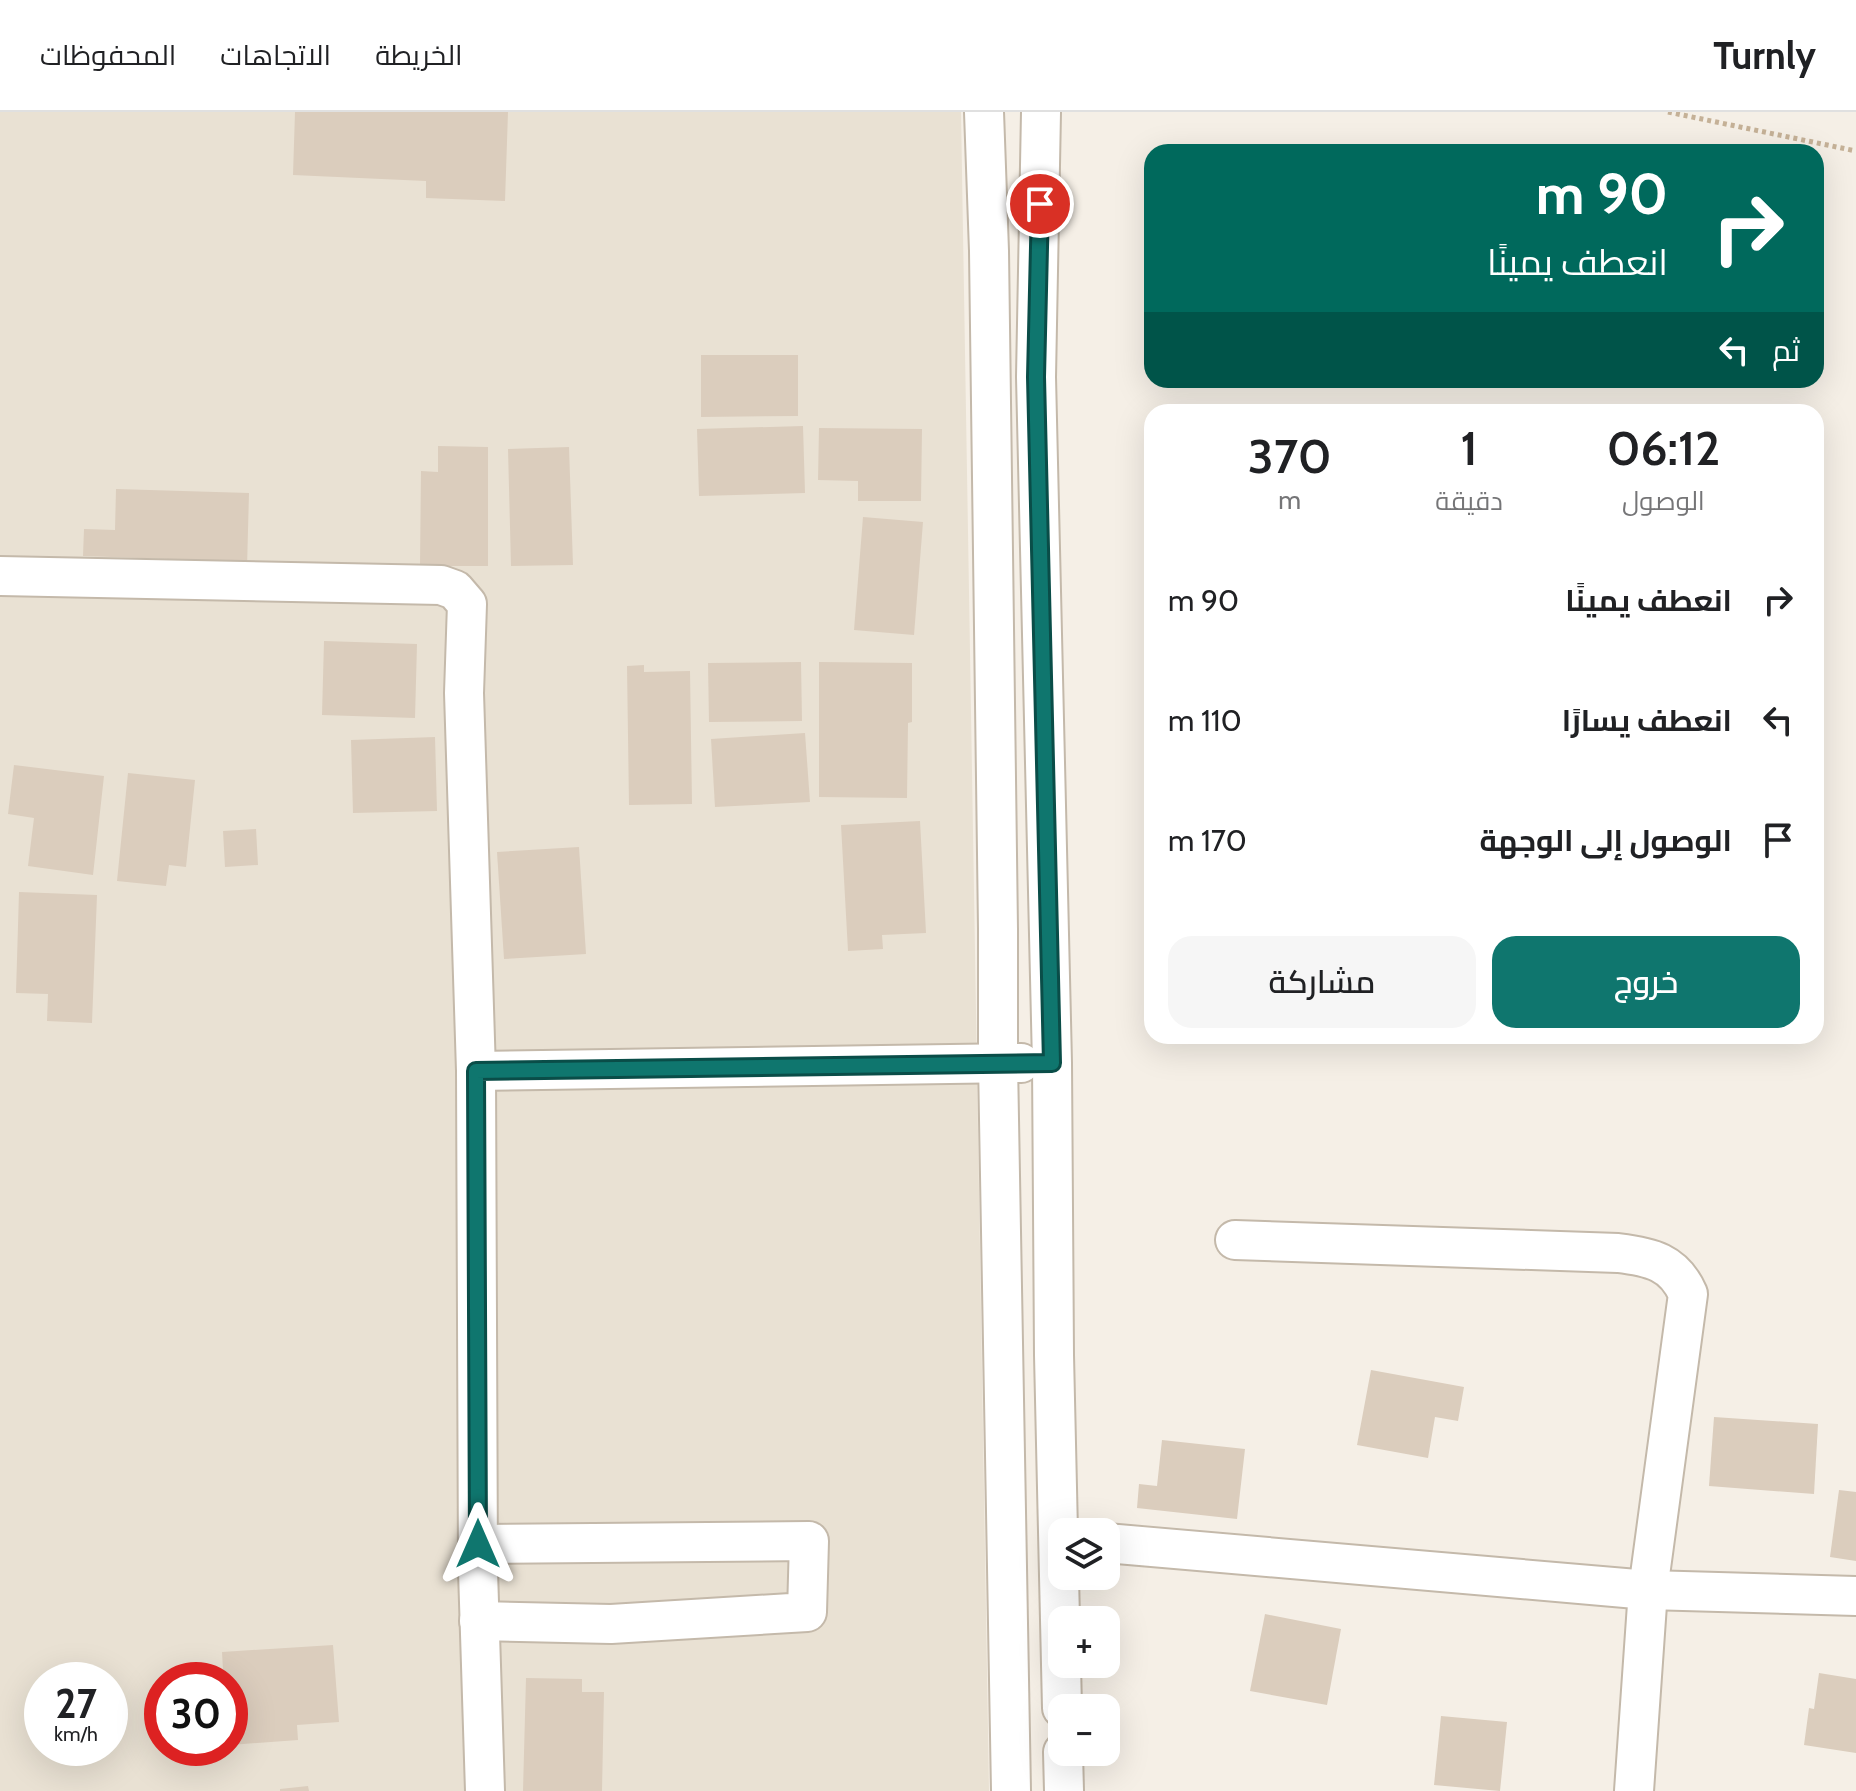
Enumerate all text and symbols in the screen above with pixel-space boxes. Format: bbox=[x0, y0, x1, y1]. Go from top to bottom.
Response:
text: Turnly bbox=[1713, 32, 1816, 79]
text: المحفوظات bbox=[40, 38, 176, 72]
text: الاتجاهات bbox=[220, 38, 331, 72]
text: الخريطة bbox=[375, 38, 463, 72]
text: 90 m bbox=[1536, 160, 1668, 228]
pin bbox=[1006, 170, 1074, 238]
icon: right bbox=[1696, 176, 1800, 280]
icon: arrive bbox=[1018, 182, 1062, 226]
text: انعطف يمينًا bbox=[1487, 240, 1668, 284]
icon: left bbox=[1712, 328, 1756, 372]
text: ثم bbox=[1772, 332, 1800, 369]
text: 1 bbox=[1461, 419, 1478, 477]
text: 06:12 bbox=[1607, 419, 1720, 477]
text: 370 bbox=[1248, 427, 1331, 485]
text: m bbox=[1278, 484, 1301, 516]
text: دقيقة bbox=[1435, 485, 1503, 517]
text: الوصول bbox=[1622, 485, 1705, 517]
icon: right bbox=[1756, 578, 1800, 622]
text: 90 m bbox=[1168, 582, 1239, 619]
text: انعطف يمينًا bbox=[1565, 582, 1732, 619]
icon: left bbox=[1756, 698, 1800, 742]
text: 110 m bbox=[1168, 702, 1242, 739]
text: انعطف يسارًا bbox=[1562, 702, 1732, 739]
icon: arrive bbox=[1756, 818, 1800, 862]
text: 170 m bbox=[1168, 822, 1247, 859]
text: الوصول إلى الوجهة bbox=[1479, 822, 1732, 859]
button: مشاركة bbox=[1168, 936, 1476, 1028]
button: خروج bbox=[1492, 936, 1800, 1028]
position arrow bbox=[436, 1502, 520, 1586]
map controls bbox=[1048, 1518, 1120, 1766]
button: layers bbox=[1048, 1518, 1120, 1590]
button: + bbox=[1048, 1606, 1120, 1678]
speed limit sign: 30 bbox=[144, 1662, 248, 1766]
text: 27 bbox=[55, 1679, 97, 1728]
button: − bbox=[1048, 1694, 1120, 1766]
text: km/h bbox=[54, 1722, 98, 1746]

